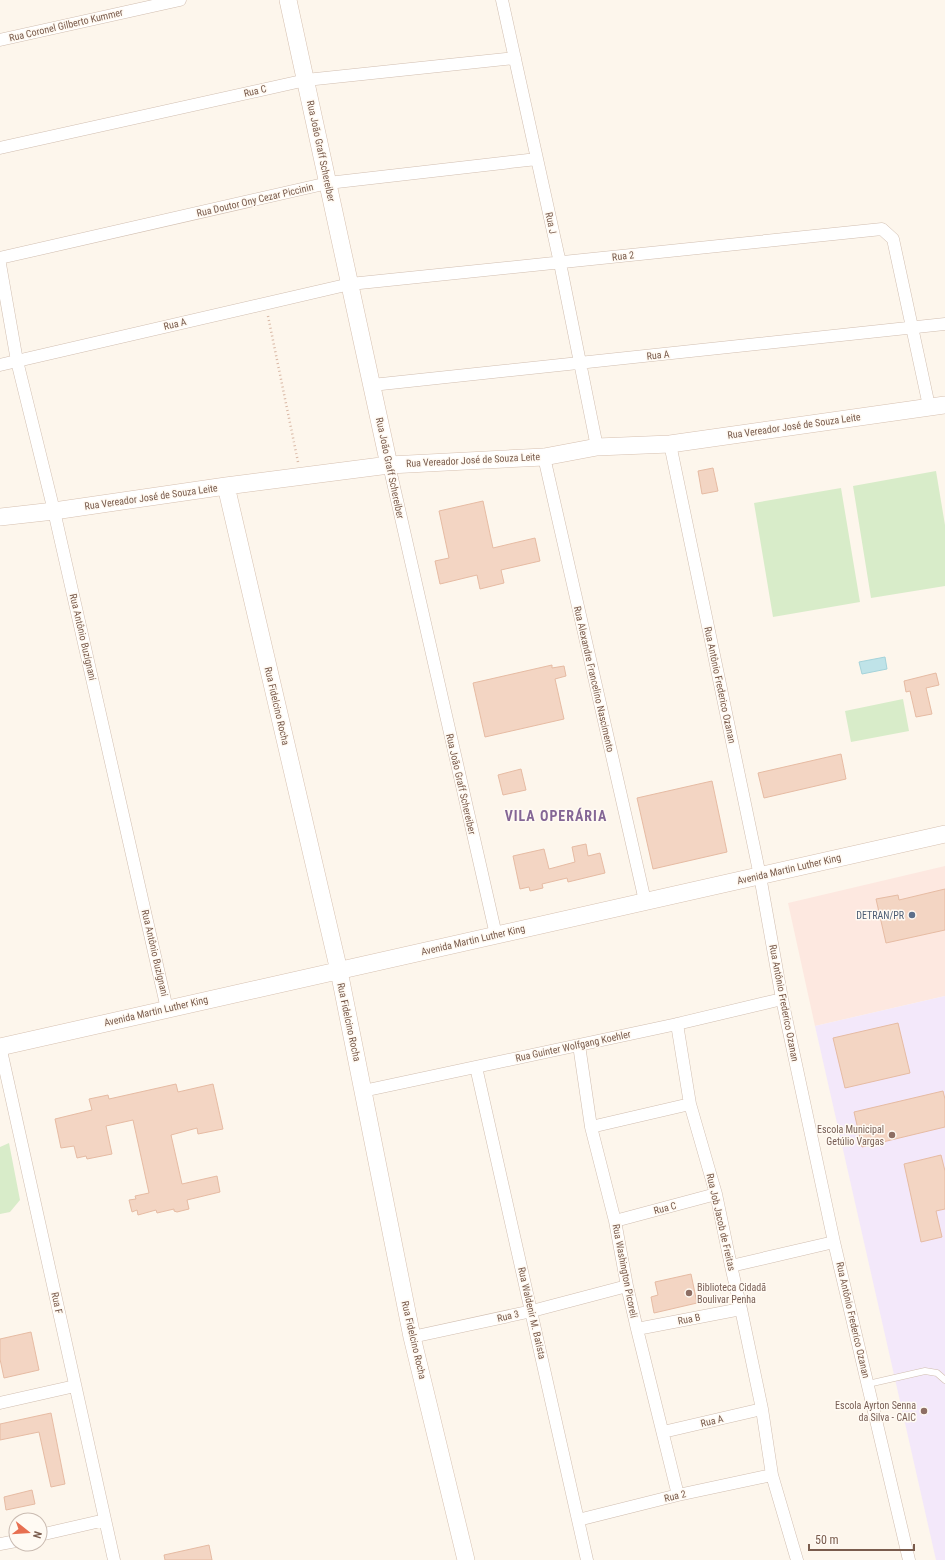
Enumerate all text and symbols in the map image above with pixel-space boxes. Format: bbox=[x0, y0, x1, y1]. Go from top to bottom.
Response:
street label: Rua Coronel Gilberto Kummer bbox=[8, 7, 124, 43]
street label: Rua C bbox=[243, 83, 268, 99]
street label: Rua João Graff Schereiber bbox=[305, 99, 337, 203]
street label: Rua Doutor Ony Cezar Piccinin bbox=[196, 181, 315, 219]
street label: Rua J bbox=[543, 211, 559, 235]
street label: Rua 2 bbox=[611, 249, 635, 263]
street label: Rua A bbox=[163, 316, 188, 332]
street label: Rua A bbox=[646, 348, 670, 362]
street label: Rua Vereador José de Souza Leite bbox=[727, 411, 862, 441]
street label: Rua João Graff Schereiber bbox=[374, 416, 406, 520]
street label: Rua Vereador José de Souza Leite bbox=[406, 451, 541, 469]
street label: Rua Vereador José de Souza Leite bbox=[84, 482, 219, 512]
street label: Rua Antônio Buzignani bbox=[68, 592, 98, 682]
street label: Rua Alexandre Francelino Nascimento bbox=[572, 605, 616, 753]
street label: Rua Antônio Frederico Ozanan bbox=[702, 626, 738, 745]
street label: Rua Fidelcino Rocha bbox=[263, 666, 291, 746]
street label: Rua João Graff Schereiber bbox=[444, 732, 478, 836]
district label: VILA OPERÁRIA bbox=[505, 807, 607, 824]
street label: Avenida Martin Luther King bbox=[736, 852, 842, 886]
street label: Rua Antônio Buzignani bbox=[140, 908, 170, 998]
place label: DETRAN/PR bbox=[856, 910, 905, 921]
marker: DETRAN/PR bbox=[907, 910, 917, 920]
street label: Avenida Martin Luther King bbox=[420, 923, 526, 957]
street label: Rua Antônio Frederico Ozanan bbox=[767, 943, 801, 1063]
street label: Rua Fidelcino Rocha bbox=[335, 982, 363, 1062]
street label: Avenida Martin Luther King bbox=[103, 994, 209, 1028]
street label: Rua Guinter Wolfgang Koehler bbox=[514, 1028, 632, 1064]
place label: Escola Municipal Getúlio Vargas bbox=[817, 1124, 884, 1147]
marker: Escola Municipal Getúlio Vargas bbox=[887, 1130, 897, 1140]
street label: Rua Job Jacob de Freitas bbox=[704, 1172, 738, 1272]
street label: Rua C bbox=[653, 1200, 678, 1216]
street label: Rua Washington Picoreli bbox=[610, 1223, 640, 1319]
street label: Rua Antônio Frederico Ozanan bbox=[834, 1261, 872, 1379]
street label: Rua Waldenir M. Batista bbox=[516, 1266, 548, 1360]
place label: Biblioteca Cidadã Boulivar Penha bbox=[697, 1282, 766, 1305]
marker: Biblioteca Cidadã Boulivar Penha bbox=[684, 1288, 694, 1298]
street label: Rua F bbox=[49, 1291, 65, 1315]
street label: Rua Fidelcino Rocha bbox=[400, 1300, 428, 1380]
street label: Rua 3 bbox=[496, 1308, 520, 1324]
street label: Rua B bbox=[677, 1311, 701, 1327]
place label: Escola Ayrton Senna da Silva - CAIC bbox=[835, 1400, 916, 1423]
marker: Escola Ayrton Senna da Silva - CAIC bbox=[919, 1406, 929, 1416]
street label: Rua A bbox=[700, 1413, 725, 1429]
street label: Rua 2 bbox=[663, 1488, 687, 1504]
north arrow bbox=[8, 1512, 48, 1552]
scale bar bbox=[809, 1526, 914, 1552]
text: N bbox=[30, 1530, 44, 1540]
text: 50 m bbox=[815, 1533, 839, 1547]

